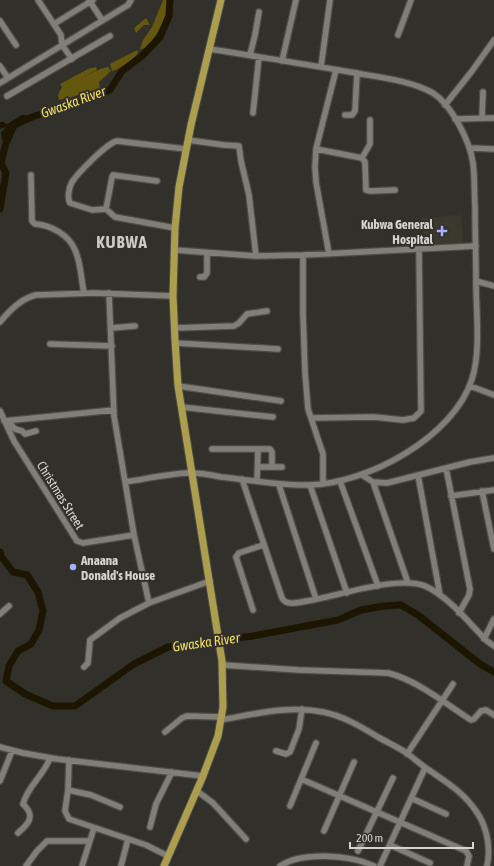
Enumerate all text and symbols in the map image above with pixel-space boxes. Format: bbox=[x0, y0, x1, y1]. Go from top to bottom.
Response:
water label: Gwaska River bbox=[38, 83, 108, 121]
place label: Kubwa General Hospital bbox=[361, 217, 434, 247]
marker: Kubwa General Hospital bbox=[436, 225, 448, 237]
district label: KUBWA bbox=[96, 232, 148, 252]
street label: Christmas Street bbox=[34, 458, 88, 532]
place label: Anaana Donald's House bbox=[80, 553, 155, 583]
marker: Anaana Donald's House bbox=[68, 562, 78, 572]
water label: Gwaska River bbox=[171, 629, 242, 655]
scale bar bbox=[350, 824, 473, 850]
text: 200 m bbox=[356, 831, 383, 845]

